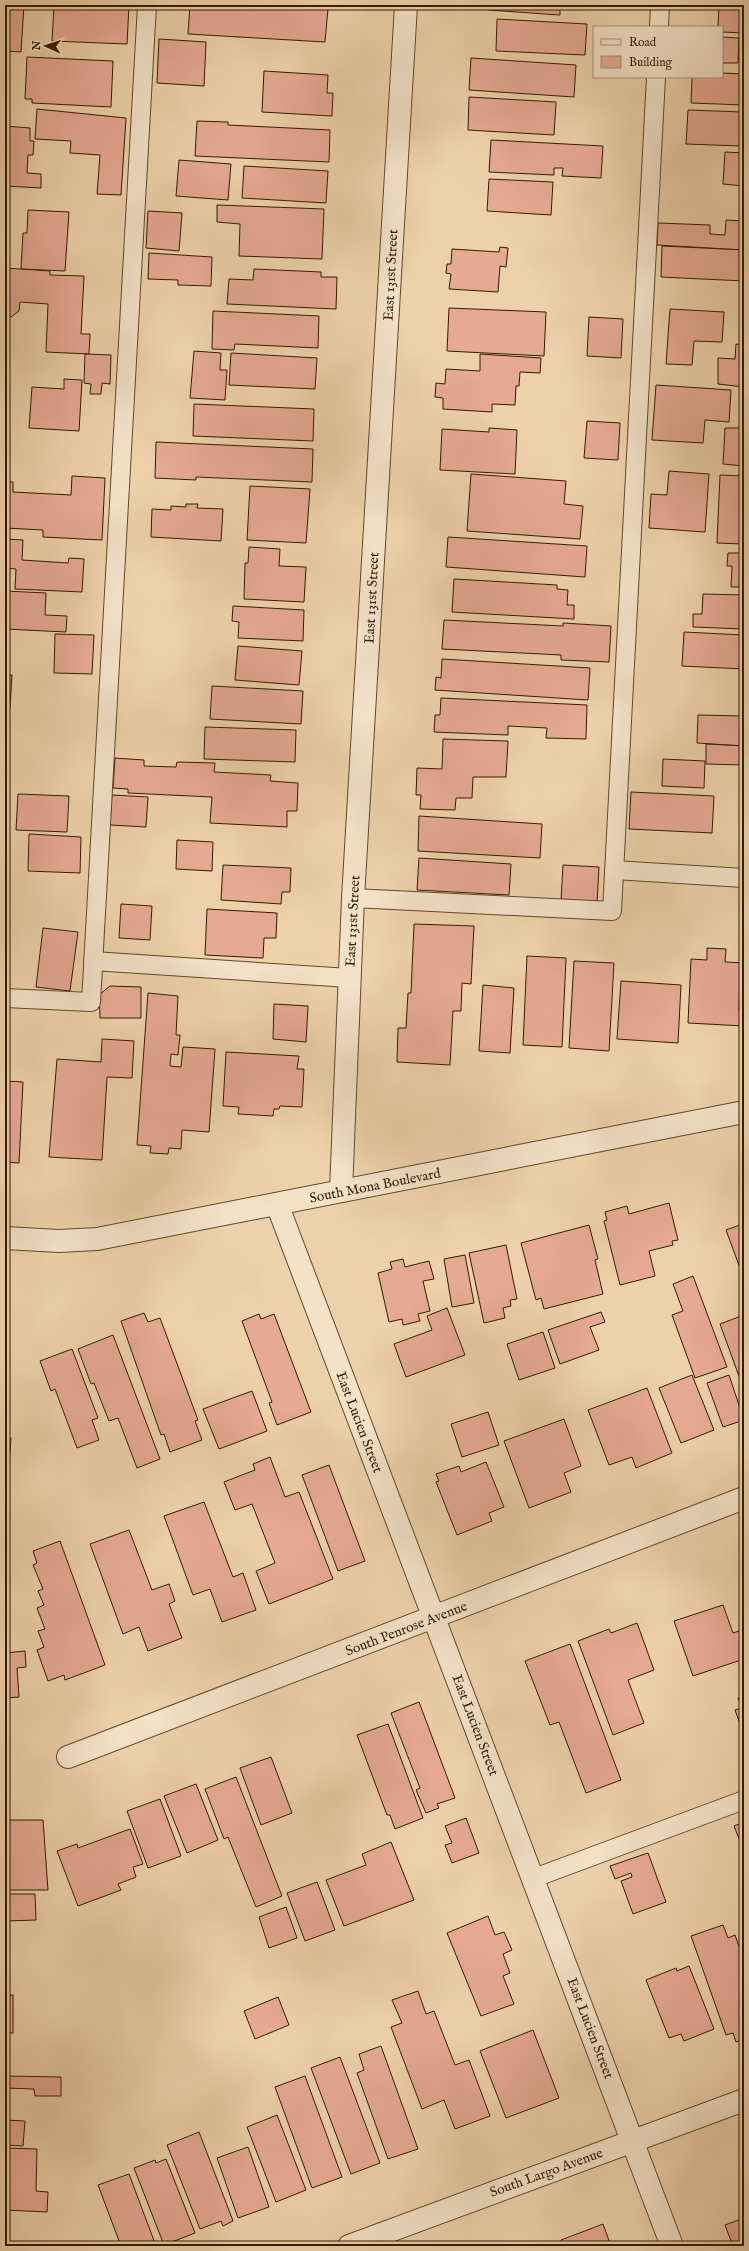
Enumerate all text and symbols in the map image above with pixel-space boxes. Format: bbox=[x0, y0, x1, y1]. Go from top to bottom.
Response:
north arrow bbox=[26, 26, 66, 66]
legend bbox=[593, 26, 723, 78]
text: Road bbox=[629, 35, 657, 50]
text: N bbox=[30, 40, 44, 52]
text: Building bbox=[629, 55, 673, 70]
street label: East 131st Street bbox=[380, 229, 402, 321]
street label: East 131st Street bbox=[361, 552, 383, 644]
street label: East 131st Street bbox=[342, 875, 364, 967]
street label: South Mona Boulevard bbox=[308, 1164, 443, 1208]
street label: East Lucien Street bbox=[331, 1369, 387, 1476]
street label: South Penrose Avenue bbox=[343, 1597, 470, 1660]
street label: East Lucien Street bbox=[447, 1672, 503, 1779]
street label: East Lucien Street bbox=[562, 1975, 618, 2082]
street label: South Largo Avenue bbox=[487, 2144, 606, 2202]

